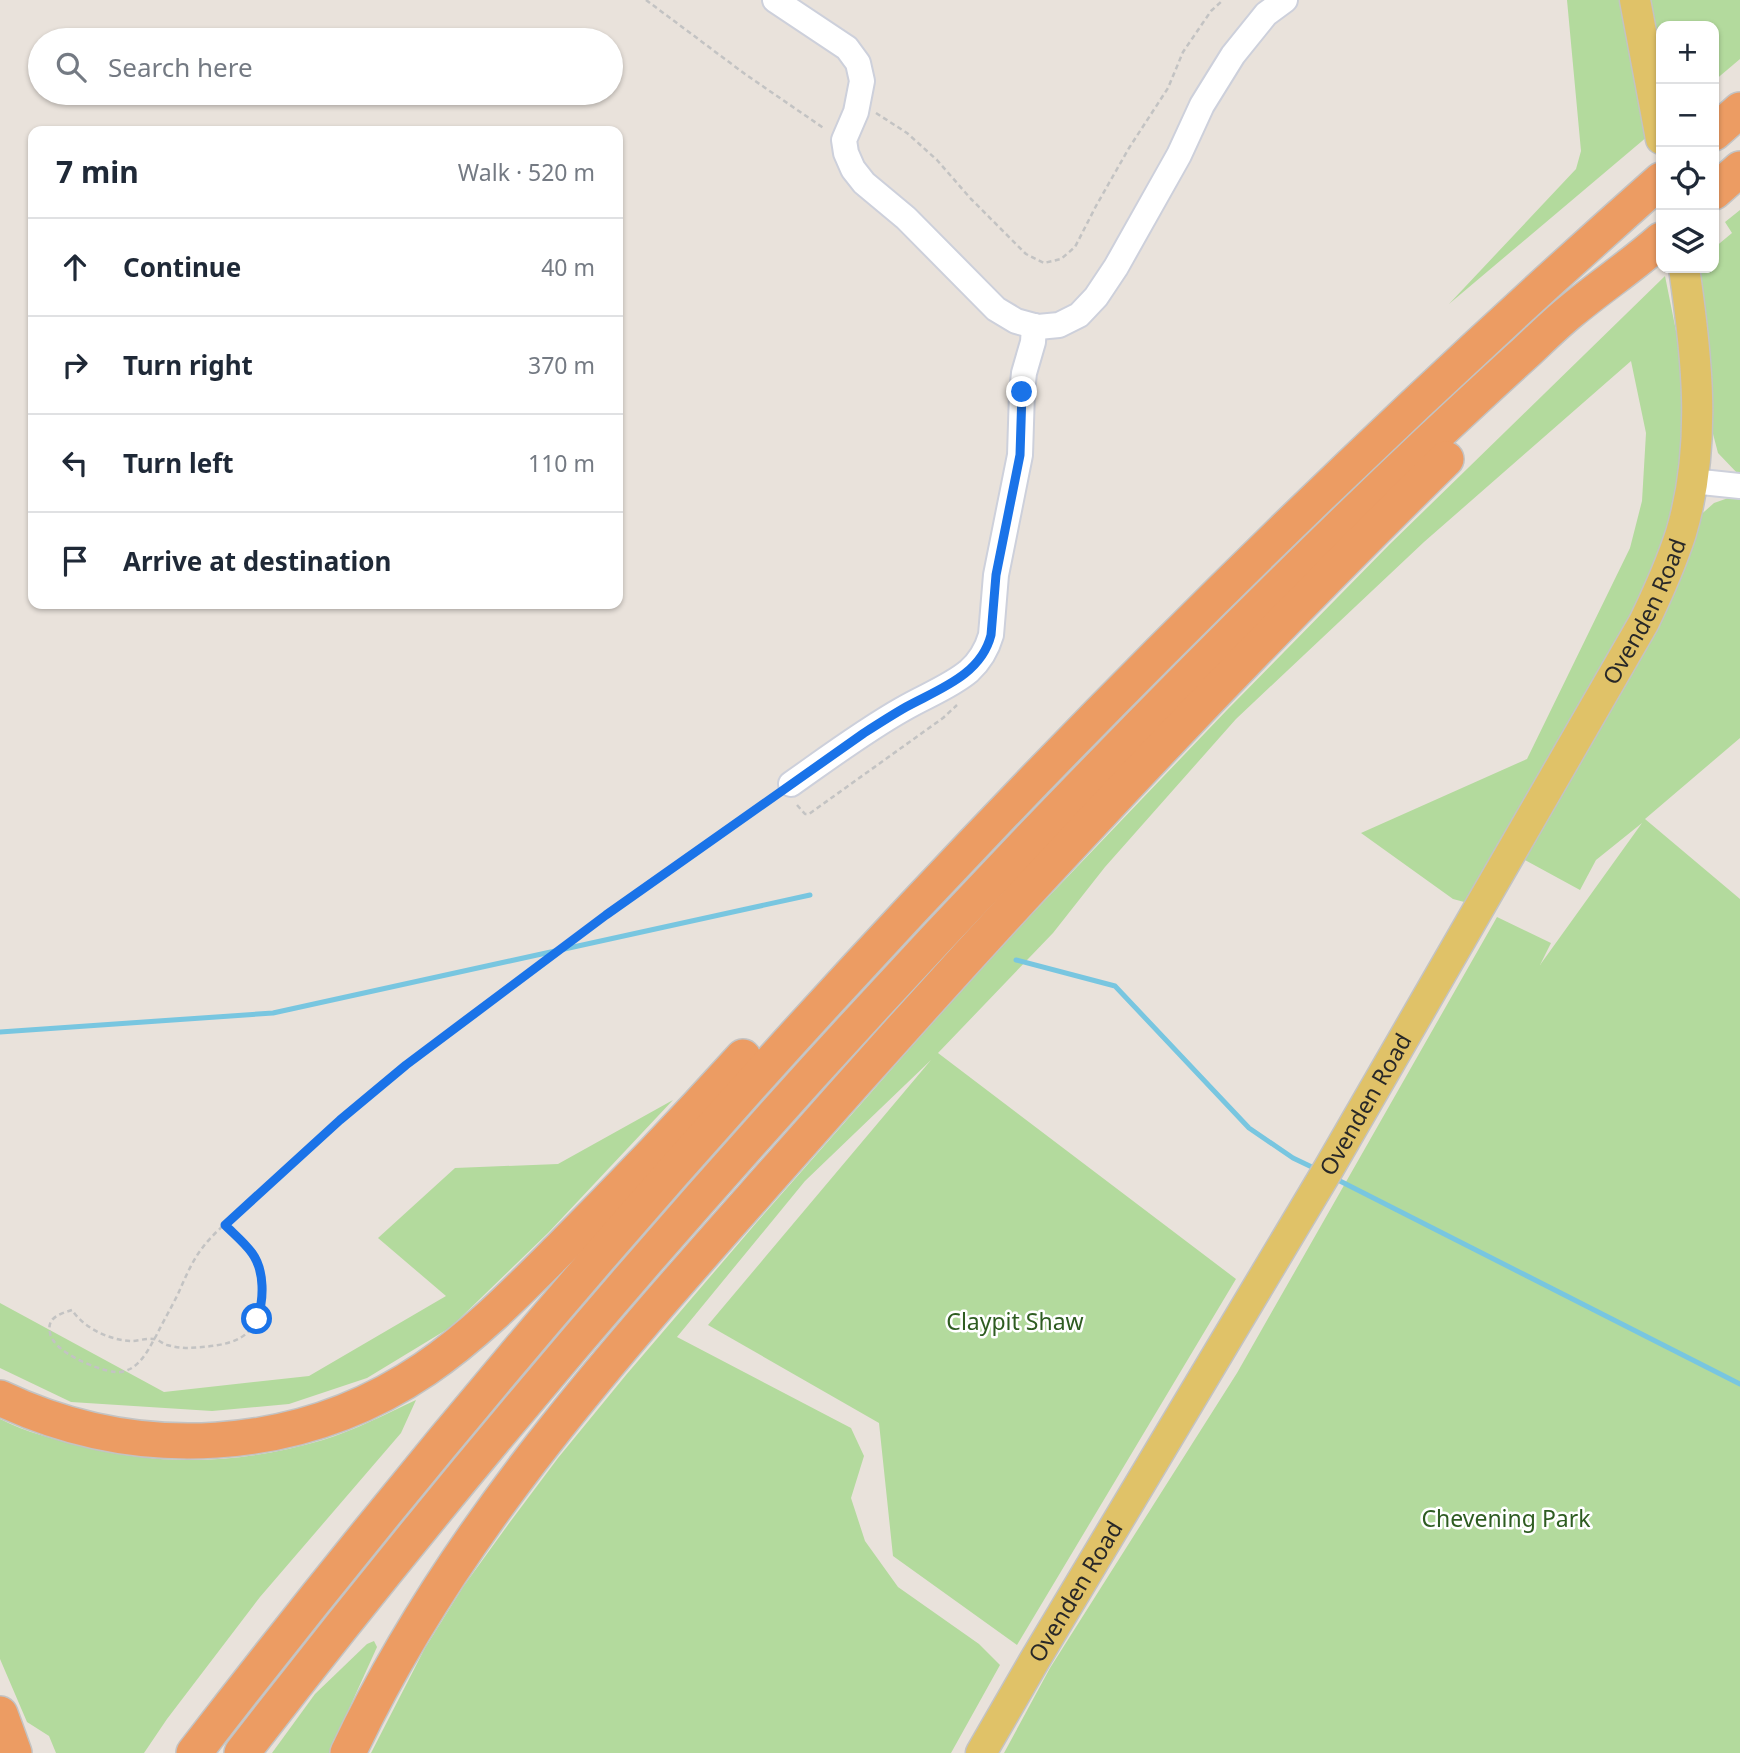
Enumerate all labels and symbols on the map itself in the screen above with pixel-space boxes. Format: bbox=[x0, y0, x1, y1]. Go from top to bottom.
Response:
route end bbox=[1006, 376, 1037, 407]
street label: Ovenden Road bbox=[1594, 534, 1693, 690]
street label: Ovenden Road bbox=[1311, 1027, 1418, 1181]
route start bbox=[241, 1303, 272, 1334]
park label: Claypit Shaw bbox=[946, 1305, 1084, 1337]
park label: Chevening Park bbox=[1421, 1502, 1591, 1534]
street label: Ovenden Road bbox=[1020, 1515, 1129, 1668]

